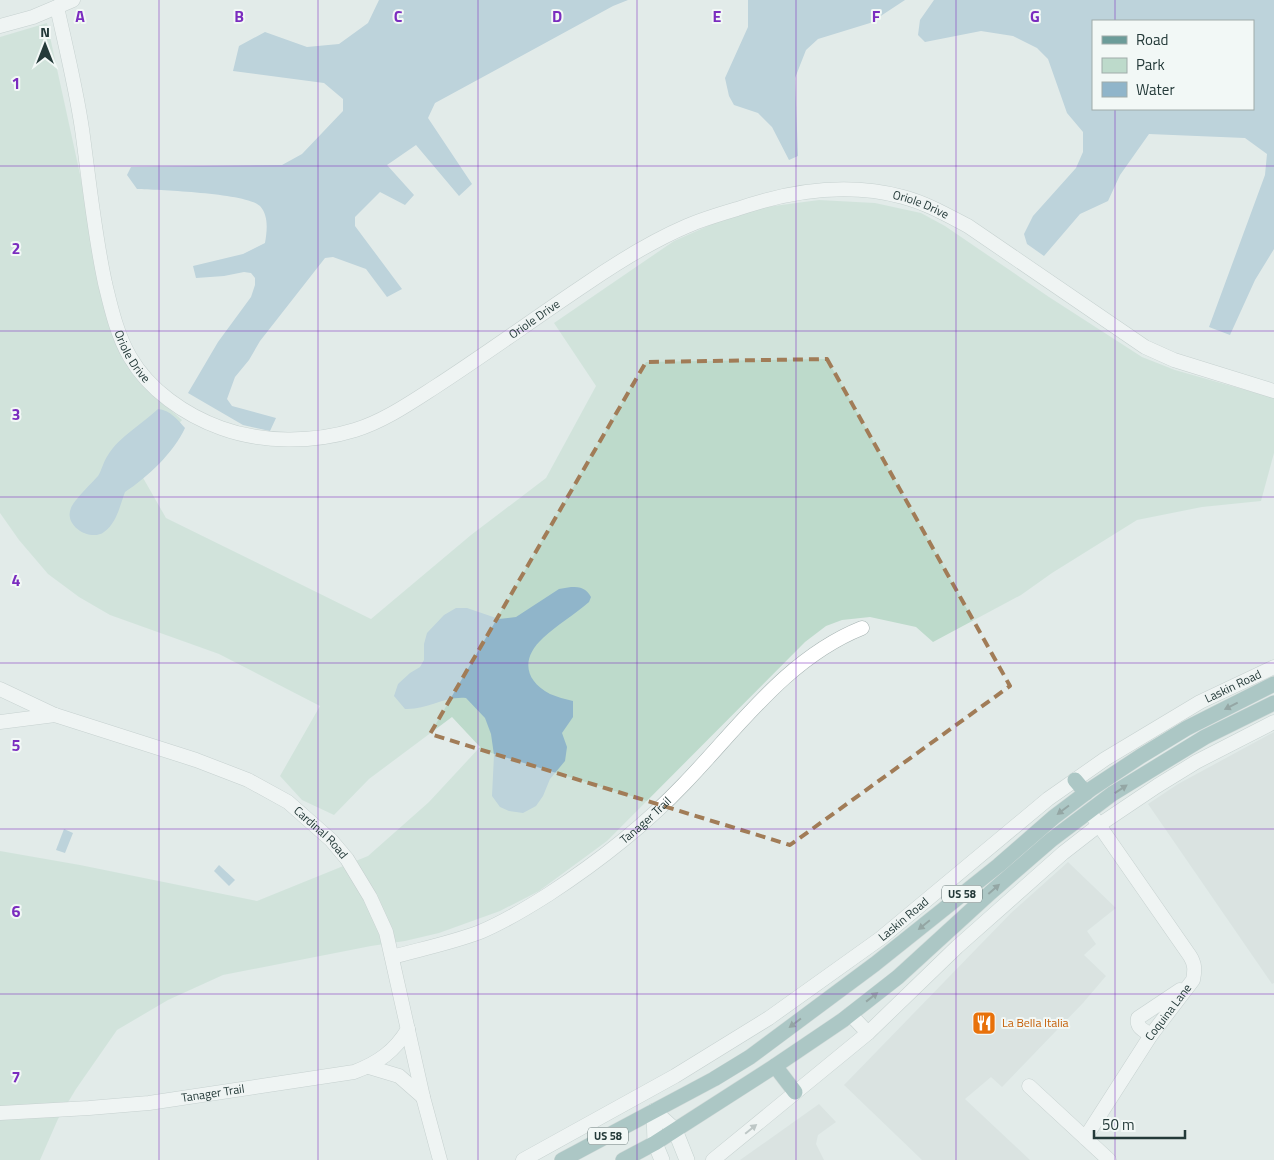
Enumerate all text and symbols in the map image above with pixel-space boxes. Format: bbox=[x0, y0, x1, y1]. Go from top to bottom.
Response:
text: A bbox=[75, 4, 85, 28]
text: B bbox=[234, 4, 244, 28]
text: C bbox=[394, 4, 403, 28]
text: D bbox=[552, 4, 562, 28]
text: E bbox=[713, 4, 722, 28]
text: F bbox=[872, 4, 881, 28]
text: G bbox=[1030, 4, 1040, 28]
north arrow bbox=[20, 20, 70, 70]
legend bbox=[1092, 20, 1254, 110]
text: N bbox=[40, 21, 50, 42]
text: Road bbox=[1136, 28, 1168, 51]
text: Park bbox=[1136, 53, 1165, 76]
text: 1 bbox=[12, 71, 20, 95]
text: Water bbox=[1136, 78, 1175, 101]
street label: Oriole Drive bbox=[891, 185, 952, 223]
text: 2 bbox=[12, 236, 20, 260]
street label: Oriole Drive bbox=[505, 294, 564, 343]
street label: Oriole Drive bbox=[110, 327, 155, 387]
text: 3 bbox=[12, 402, 20, 426]
text: 4 bbox=[12, 568, 21, 592]
street label: Laskin Road bbox=[1201, 664, 1264, 708]
one-way arrow bbox=[1223, 702, 1238, 710]
text: 5 bbox=[12, 733, 21, 757]
one-way arrow bbox=[1114, 784, 1128, 793]
street label: Tanager Trail bbox=[615, 792, 675, 848]
street label: Cardinal Road bbox=[290, 801, 353, 863]
one-way arrow bbox=[1056, 805, 1070, 815]
one-way arrow bbox=[987, 884, 1000, 895]
road number: US 58 bbox=[942, 886, 982, 902]
street label: Laskin Road bbox=[874, 892, 933, 946]
text: 6 bbox=[12, 899, 21, 923]
one-way arrow bbox=[918, 919, 931, 930]
street label: Coquina Lane bbox=[1140, 979, 1196, 1044]
one-way arrow bbox=[865, 992, 879, 1002]
restaurant icon: La Bella Italia bbox=[971, 1010, 997, 1036]
place label: La Bella Italia bbox=[1002, 1013, 1069, 1032]
one-way arrow bbox=[789, 1018, 802, 1029]
text: 7 bbox=[12, 1065, 20, 1089]
street label: Tanager Trail bbox=[180, 1079, 246, 1107]
scale bar bbox=[1094, 1108, 1185, 1140]
text: 50 m bbox=[1102, 1113, 1135, 1136]
one-way arrow bbox=[744, 1123, 756, 1135]
road number: US 58 bbox=[588, 1128, 628, 1144]

